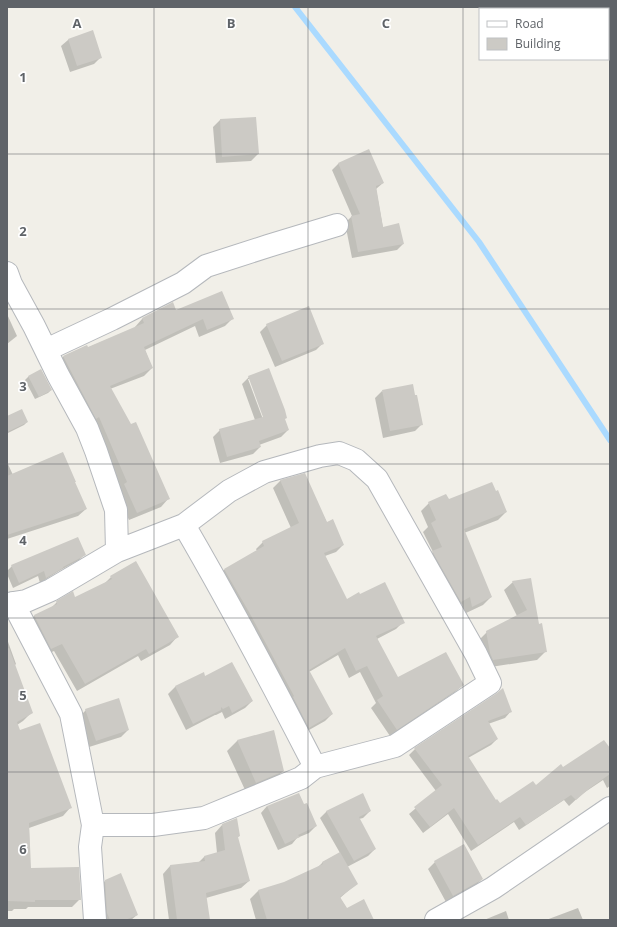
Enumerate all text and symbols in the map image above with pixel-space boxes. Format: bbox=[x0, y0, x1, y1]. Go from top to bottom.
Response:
legend bbox=[479, 8, 609, 60]
text: A bbox=[73, 14, 82, 32]
text: B bbox=[227, 14, 236, 32]
text: C bbox=[382, 14, 390, 32]
text: Road bbox=[515, 15, 544, 32]
text: Building bbox=[515, 35, 561, 52]
text: 1 bbox=[19, 68, 27, 86]
text: 2 bbox=[19, 222, 27, 240]
text: 3 bbox=[19, 377, 27, 395]
text: 4 bbox=[19, 531, 27, 549]
text: 5 bbox=[19, 686, 27, 704]
text: 6 bbox=[19, 840, 27, 858]

